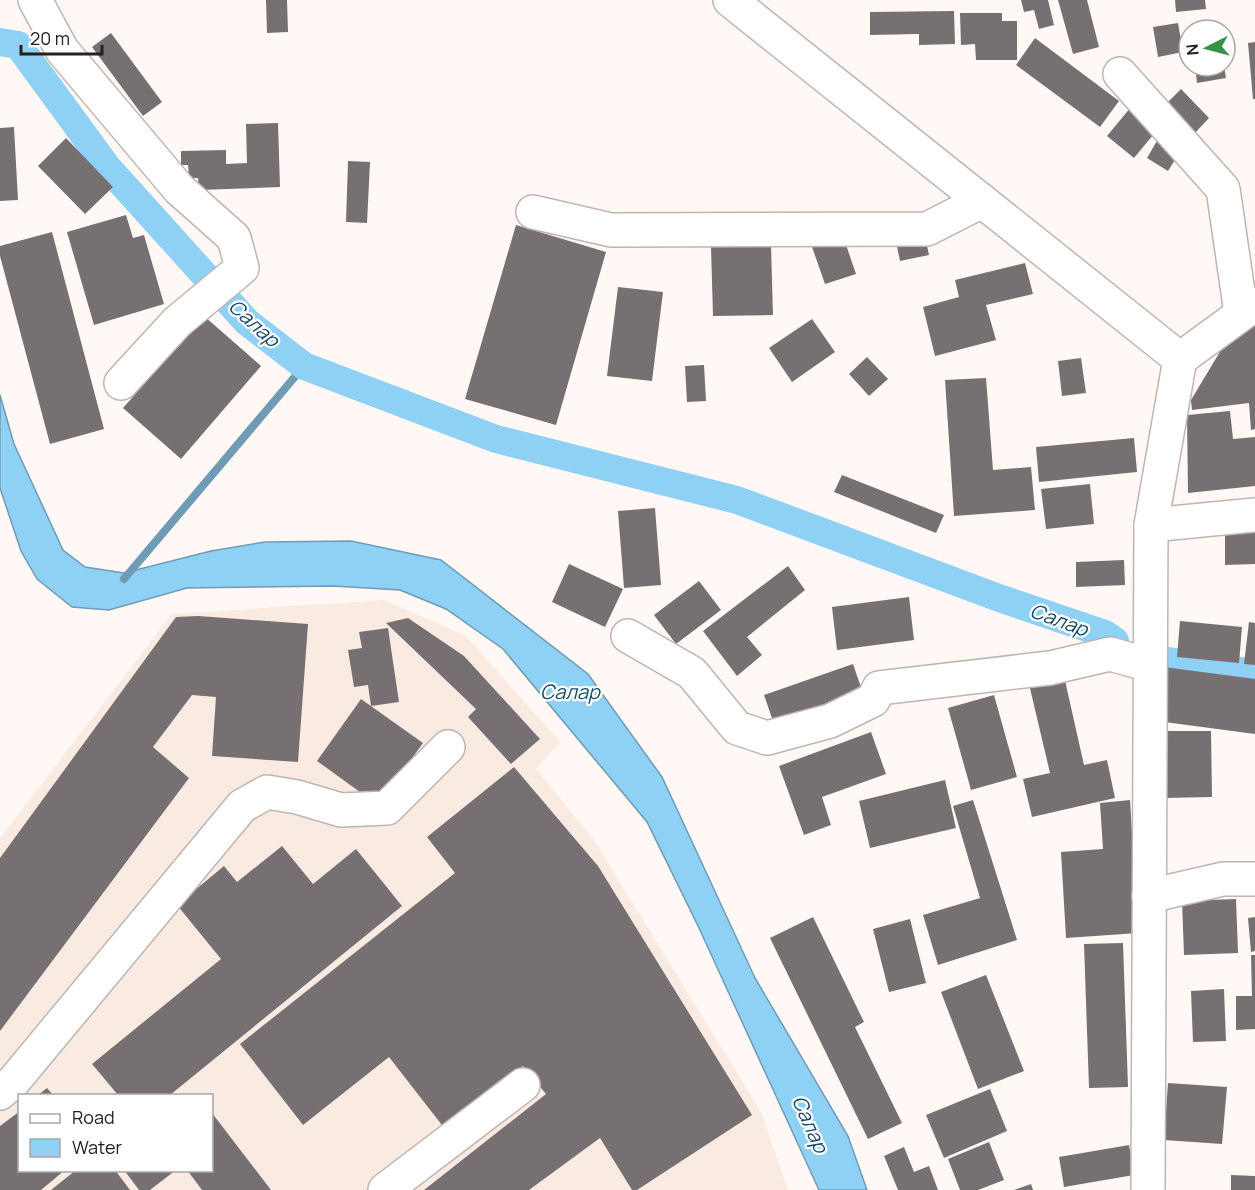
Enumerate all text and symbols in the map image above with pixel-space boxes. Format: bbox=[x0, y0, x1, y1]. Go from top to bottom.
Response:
scale bar bbox=[21, 18, 102, 56]
north arrow bbox=[1177, 18, 1237, 78]
text: 20 m bbox=[30, 26, 70, 50]
text: N bbox=[1181, 43, 1204, 56]
water label: Салар bbox=[223, 293, 286, 353]
water label: Салар bbox=[1026, 597, 1093, 643]
water label: Салар bbox=[540, 678, 601, 705]
water label: Салар bbox=[786, 1091, 835, 1158]
legend bbox=[18, 1094, 213, 1172]
text: Road bbox=[72, 1105, 115, 1129]
text: Water bbox=[72, 1135, 122, 1159]

